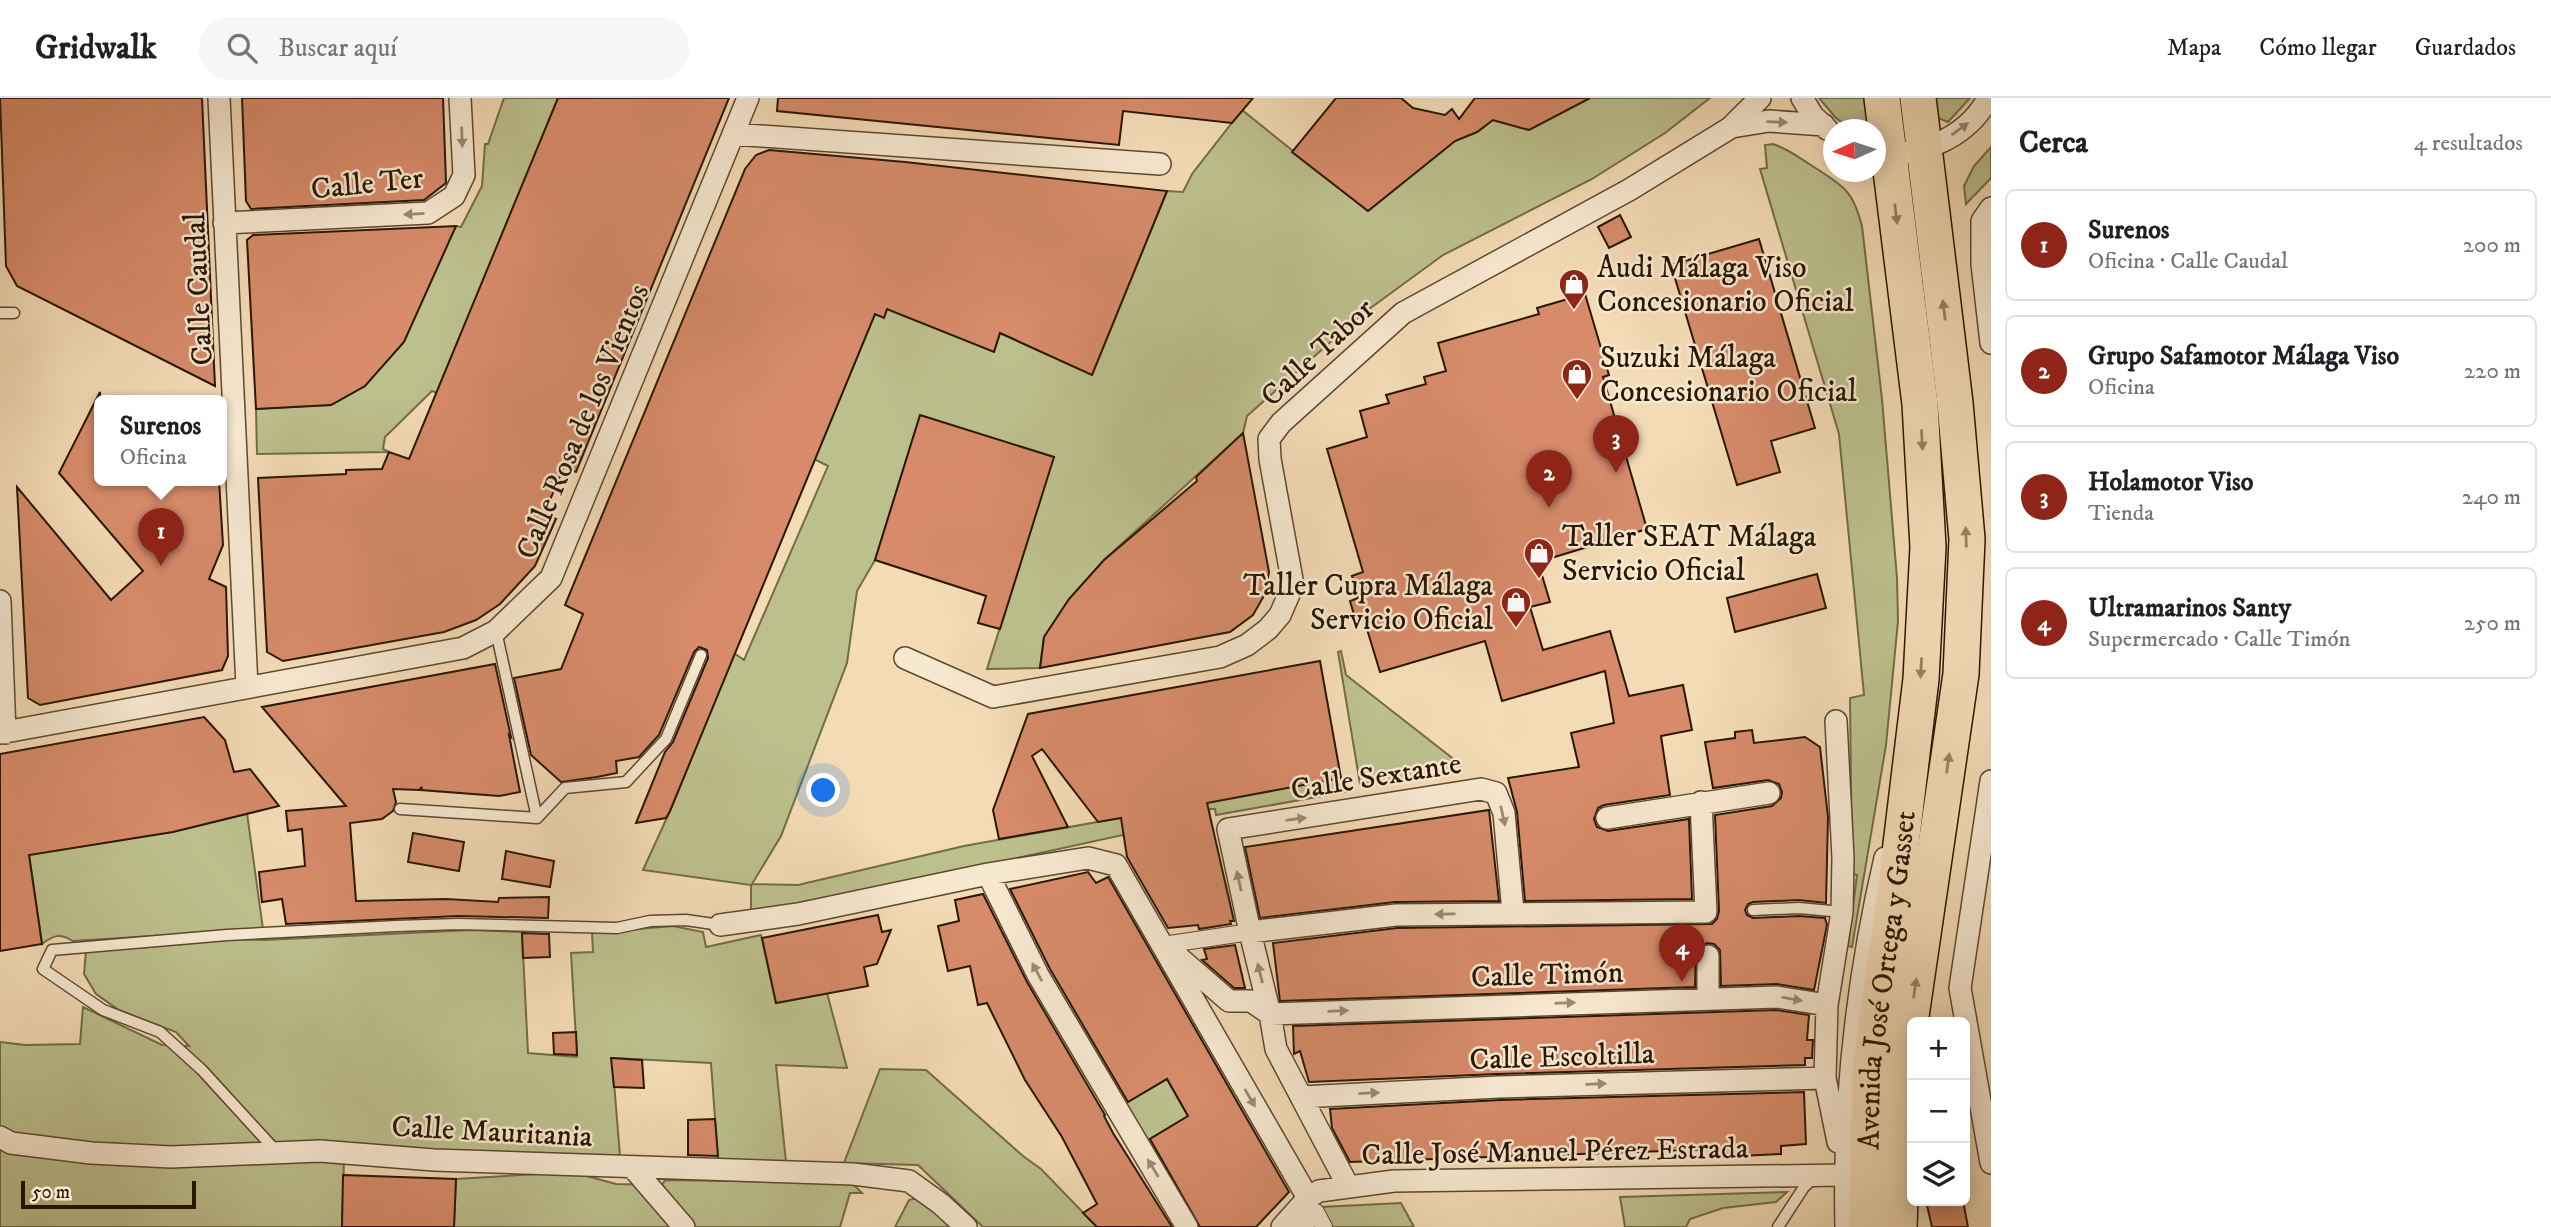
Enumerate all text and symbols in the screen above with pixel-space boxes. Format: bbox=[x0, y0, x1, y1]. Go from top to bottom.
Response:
search box bbox=[199, 17, 689, 80]
text: Gridwalk bbox=[35, 28, 157, 69]
icon: search bbox=[223, 29, 261, 67]
text: Buscar aquí bbox=[279, 32, 397, 65]
text: Mapa bbox=[2167, 33, 2221, 63]
text: Cómo llegar bbox=[2259, 33, 2377, 63]
text: Guardados bbox=[2415, 33, 2516, 63]
one-way arrow bbox=[1766, 116, 1788, 128]
north arrow bbox=[1823, 119, 1886, 182]
one-way arrow bbox=[1951, 122, 1969, 136]
text: Cerca bbox=[2019, 125, 2088, 162]
one-way arrow bbox=[457, 126, 468, 148]
text: 4 resultados bbox=[2414, 129, 2523, 158]
street label: Calle Ter bbox=[309, 160, 425, 209]
one-way arrow bbox=[1891, 204, 1902, 226]
one-way arrow bbox=[403, 208, 425, 219]
street label: Calle Caudal bbox=[177, 211, 222, 366]
text: Surenos bbox=[2088, 214, 2169, 247]
text: 1 bbox=[2040, 231, 2048, 260]
text: 200 m bbox=[2463, 231, 2521, 260]
text: Oficina · Calle Caudal bbox=[2088, 247, 2288, 276]
place label: Audi Málaga Viso Concesionario Oficial bbox=[1597, 250, 1854, 321]
shop icon: Audi Málaga Viso Concesionario Oficial bbox=[1557, 267, 1591, 311]
street label: Calle Rosa de los Vientos bbox=[509, 278, 658, 565]
street label: Calle Tabor bbox=[1253, 291, 1383, 415]
one-way arrow bbox=[1938, 299, 1949, 321]
place label: Suzuki Málaga Concesionario Oficial bbox=[1600, 340, 1857, 411]
text: Grupo Safamotor Málaga Viso bbox=[2088, 340, 2399, 373]
shop icon: Suzuki Málaga Concesionario Oficial bbox=[1560, 357, 1594, 401]
text: 2 bbox=[2038, 357, 2050, 386]
text: 220 m bbox=[2464, 357, 2521, 386]
text: Oficina bbox=[2088, 373, 2155, 402]
popup bbox=[94, 395, 227, 486]
text: Surenos bbox=[120, 410, 201, 443]
pin: 3 bbox=[1593, 415, 1639, 473]
one-way arrow bbox=[1916, 430, 1927, 452]
text: Oficina bbox=[120, 443, 187, 472]
pin: 2 bbox=[1526, 450, 1572, 508]
text: Holamotor Viso bbox=[2088, 466, 2253, 499]
text: 3 bbox=[2040, 483, 2048, 512]
text: 240 m bbox=[2462, 483, 2521, 512]
text: Tienda bbox=[2088, 499, 2154, 528]
pin: 1 bbox=[138, 508, 184, 566]
place label: Taller SEAT Málaga Servicio Oficial bbox=[1562, 519, 1817, 590]
one-way arrow bbox=[1961, 525, 1972, 547]
shop icon: Taller SEAT Málaga Servicio Oficial bbox=[1522, 536, 1556, 580]
place label: Taller Cupra Málaga Servicio Oficial bbox=[1243, 568, 1493, 639]
shop icon: Taller Cupra Málaga Servicio Oficial bbox=[1499, 585, 1533, 629]
text: Ultramarinos Santy bbox=[2088, 592, 2291, 625]
text: 4 bbox=[2037, 609, 2051, 638]
text: 250 m bbox=[2464, 609, 2521, 638]
text: Supermercado · Calle Timón bbox=[2088, 625, 2351, 654]
one-way arrow bbox=[1915, 657, 1926, 679]
street label: Calle Sextante bbox=[1288, 746, 1464, 809]
one-way arrow bbox=[1943, 752, 1954, 774]
your location bbox=[806, 773, 840, 807]
one-way arrow bbox=[1498, 805, 1509, 827]
street label: Avenida José Ortega y Gasset bbox=[1851, 809, 1925, 1150]
one-way arrow bbox=[1285, 813, 1307, 824]
one-way arrow bbox=[1233, 870, 1244, 892]
one-way arrow bbox=[1434, 908, 1456, 919]
pin: 4 bbox=[1659, 924, 1705, 982]
street label: Calle Timón bbox=[1470, 954, 1624, 997]
one-way arrow bbox=[1254, 962, 1265, 984]
one-way arrow bbox=[1031, 963, 1043, 982]
one-way arrow bbox=[1910, 977, 1921, 999]
one-way arrow bbox=[1781, 994, 1803, 1005]
one-way arrow bbox=[1554, 997, 1576, 1009]
one-way arrow bbox=[1327, 1006, 1349, 1017]
map controls bbox=[1907, 1017, 1970, 1206]
button: + bbox=[1907, 1017, 1970, 1080]
street label: Calle Escoltilla bbox=[1469, 1036, 1655, 1079]
one-way arrow bbox=[1586, 1078, 1608, 1090]
button: − bbox=[1907, 1080, 1970, 1143]
one-way arrow bbox=[1244, 1088, 1256, 1107]
one-way arrow bbox=[1358, 1088, 1380, 1099]
street label: Calle Mauritania bbox=[390, 1109, 594, 1156]
street label: Calle José Manuel Pérez Estrada bbox=[1361, 1131, 1749, 1174]
button: layers bbox=[1907, 1143, 1970, 1206]
one-way arrow bbox=[1146, 1159, 1159, 1178]
scale bar bbox=[21, 1178, 196, 1210]
text: 50 m bbox=[32, 1181, 70, 1204]

